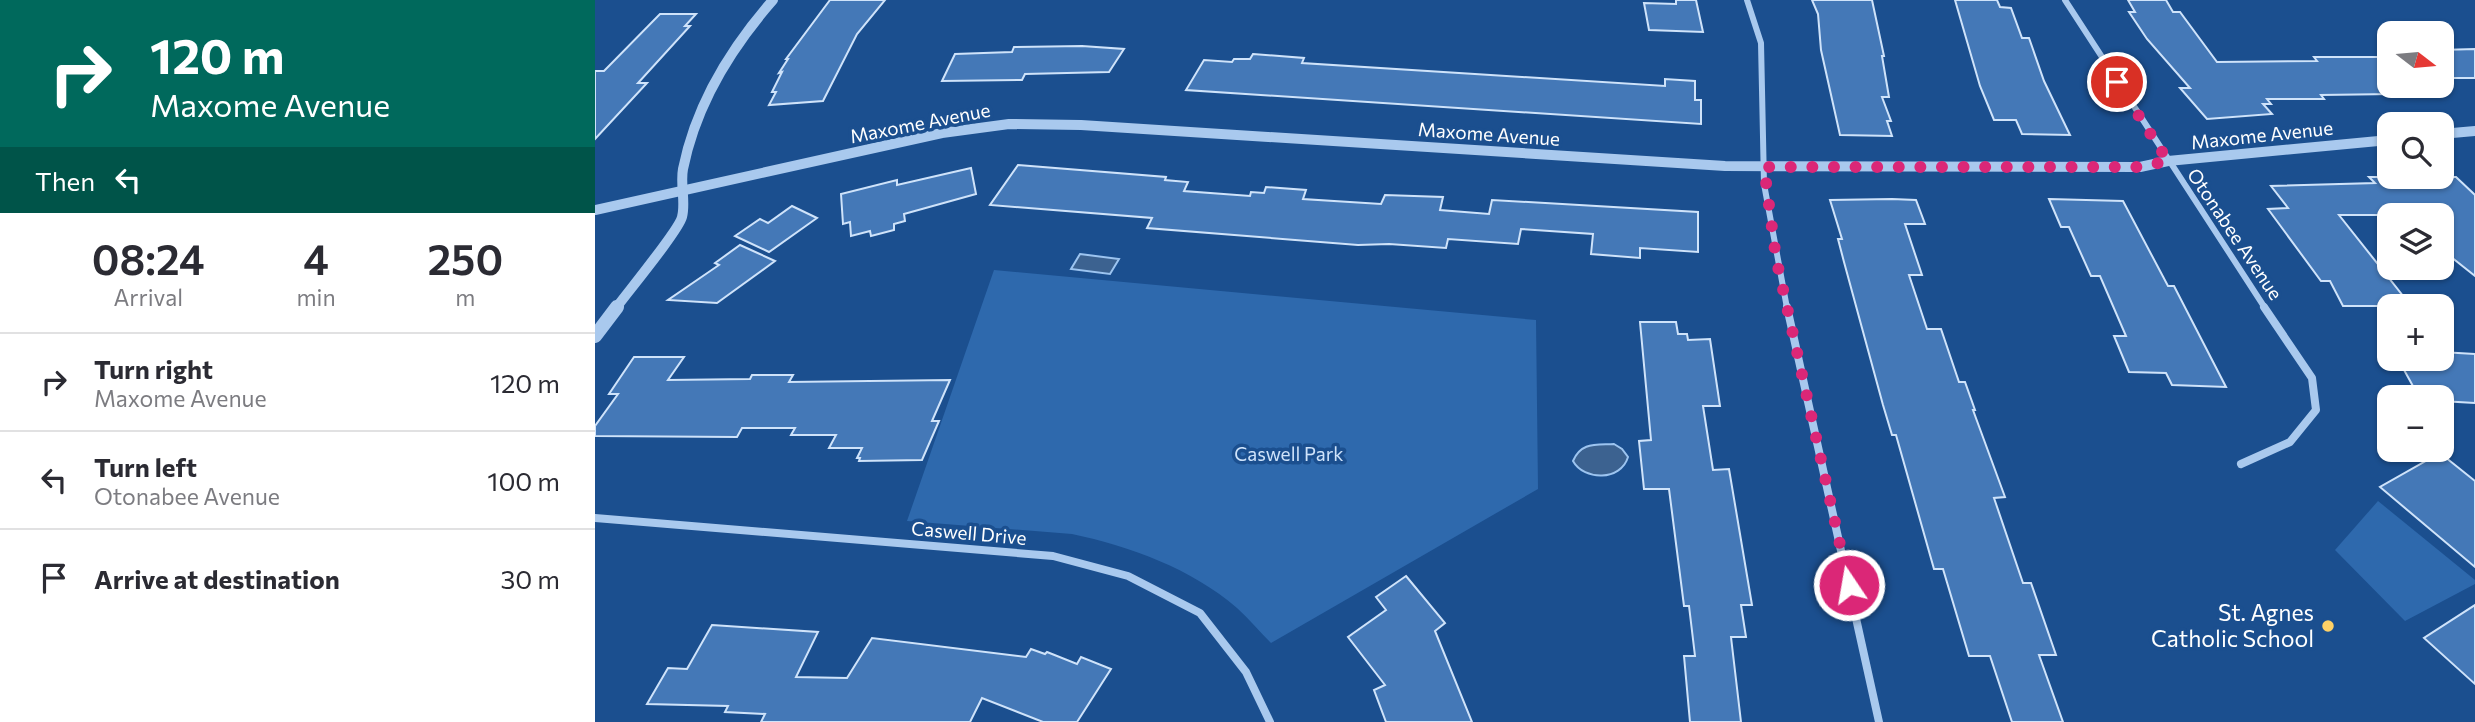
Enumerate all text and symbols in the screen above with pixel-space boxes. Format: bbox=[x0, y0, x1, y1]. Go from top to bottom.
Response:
north arrow bbox=[2377, 21, 2453, 98]
map controls bbox=[2377, 21, 2454, 462]
text: 120 m bbox=[150, 24, 284, 84]
icon: right bbox=[35, 28, 126, 119]
pin bbox=[2087, 52, 2147, 112]
icon: arrive bbox=[2098, 63, 2136, 101]
text: Maxome Avenue bbox=[150, 84, 390, 124]
street label: Maxome Avenue bbox=[848, 98, 992, 147]
button: search bbox=[2377, 112, 2454, 189]
street label: Maxome Avenue bbox=[2190, 116, 2334, 153]
street label: Maxome Avenue bbox=[1417, 117, 1561, 150]
icon: left bbox=[109, 161, 147, 199]
street label: Otonabee Avenue bbox=[2183, 164, 2288, 304]
text: Then bbox=[35, 165, 95, 196]
button: layers bbox=[2377, 203, 2454, 280]
text: 08:24 bbox=[92, 232, 205, 284]
text: 4 bbox=[303, 232, 329, 284]
text: 250 bbox=[427, 232, 503, 284]
text: Arrival bbox=[113, 283, 183, 311]
text: min bbox=[296, 283, 336, 311]
text: m bbox=[455, 283, 475, 311]
button: + bbox=[2377, 294, 2454, 371]
text: Turn right bbox=[94, 353, 213, 384]
icon: right bbox=[35, 363, 73, 401]
text: 120 m bbox=[490, 367, 560, 398]
text: Maxome Avenue bbox=[94, 384, 267, 412]
button: − bbox=[2377, 385, 2454, 462]
park label: Caswell Park bbox=[1234, 442, 1344, 465]
text: Turn left bbox=[94, 451, 197, 482]
icon: left bbox=[35, 461, 73, 499]
text: 100 m bbox=[487, 465, 560, 496]
text: Otonabee Avenue bbox=[94, 482, 280, 510]
street label: Caswell Drive bbox=[911, 516, 1028, 549]
position arrow bbox=[1812, 548, 1886, 622]
icon: arrive bbox=[35, 559, 73, 597]
text: Arrive at destination bbox=[94, 563, 340, 594]
text: 30 m bbox=[501, 563, 560, 594]
place label: St. Agnes Catholic School bbox=[2151, 598, 2314, 652]
marker: St. Agnes Catholic School bbox=[2320, 618, 2336, 634]

